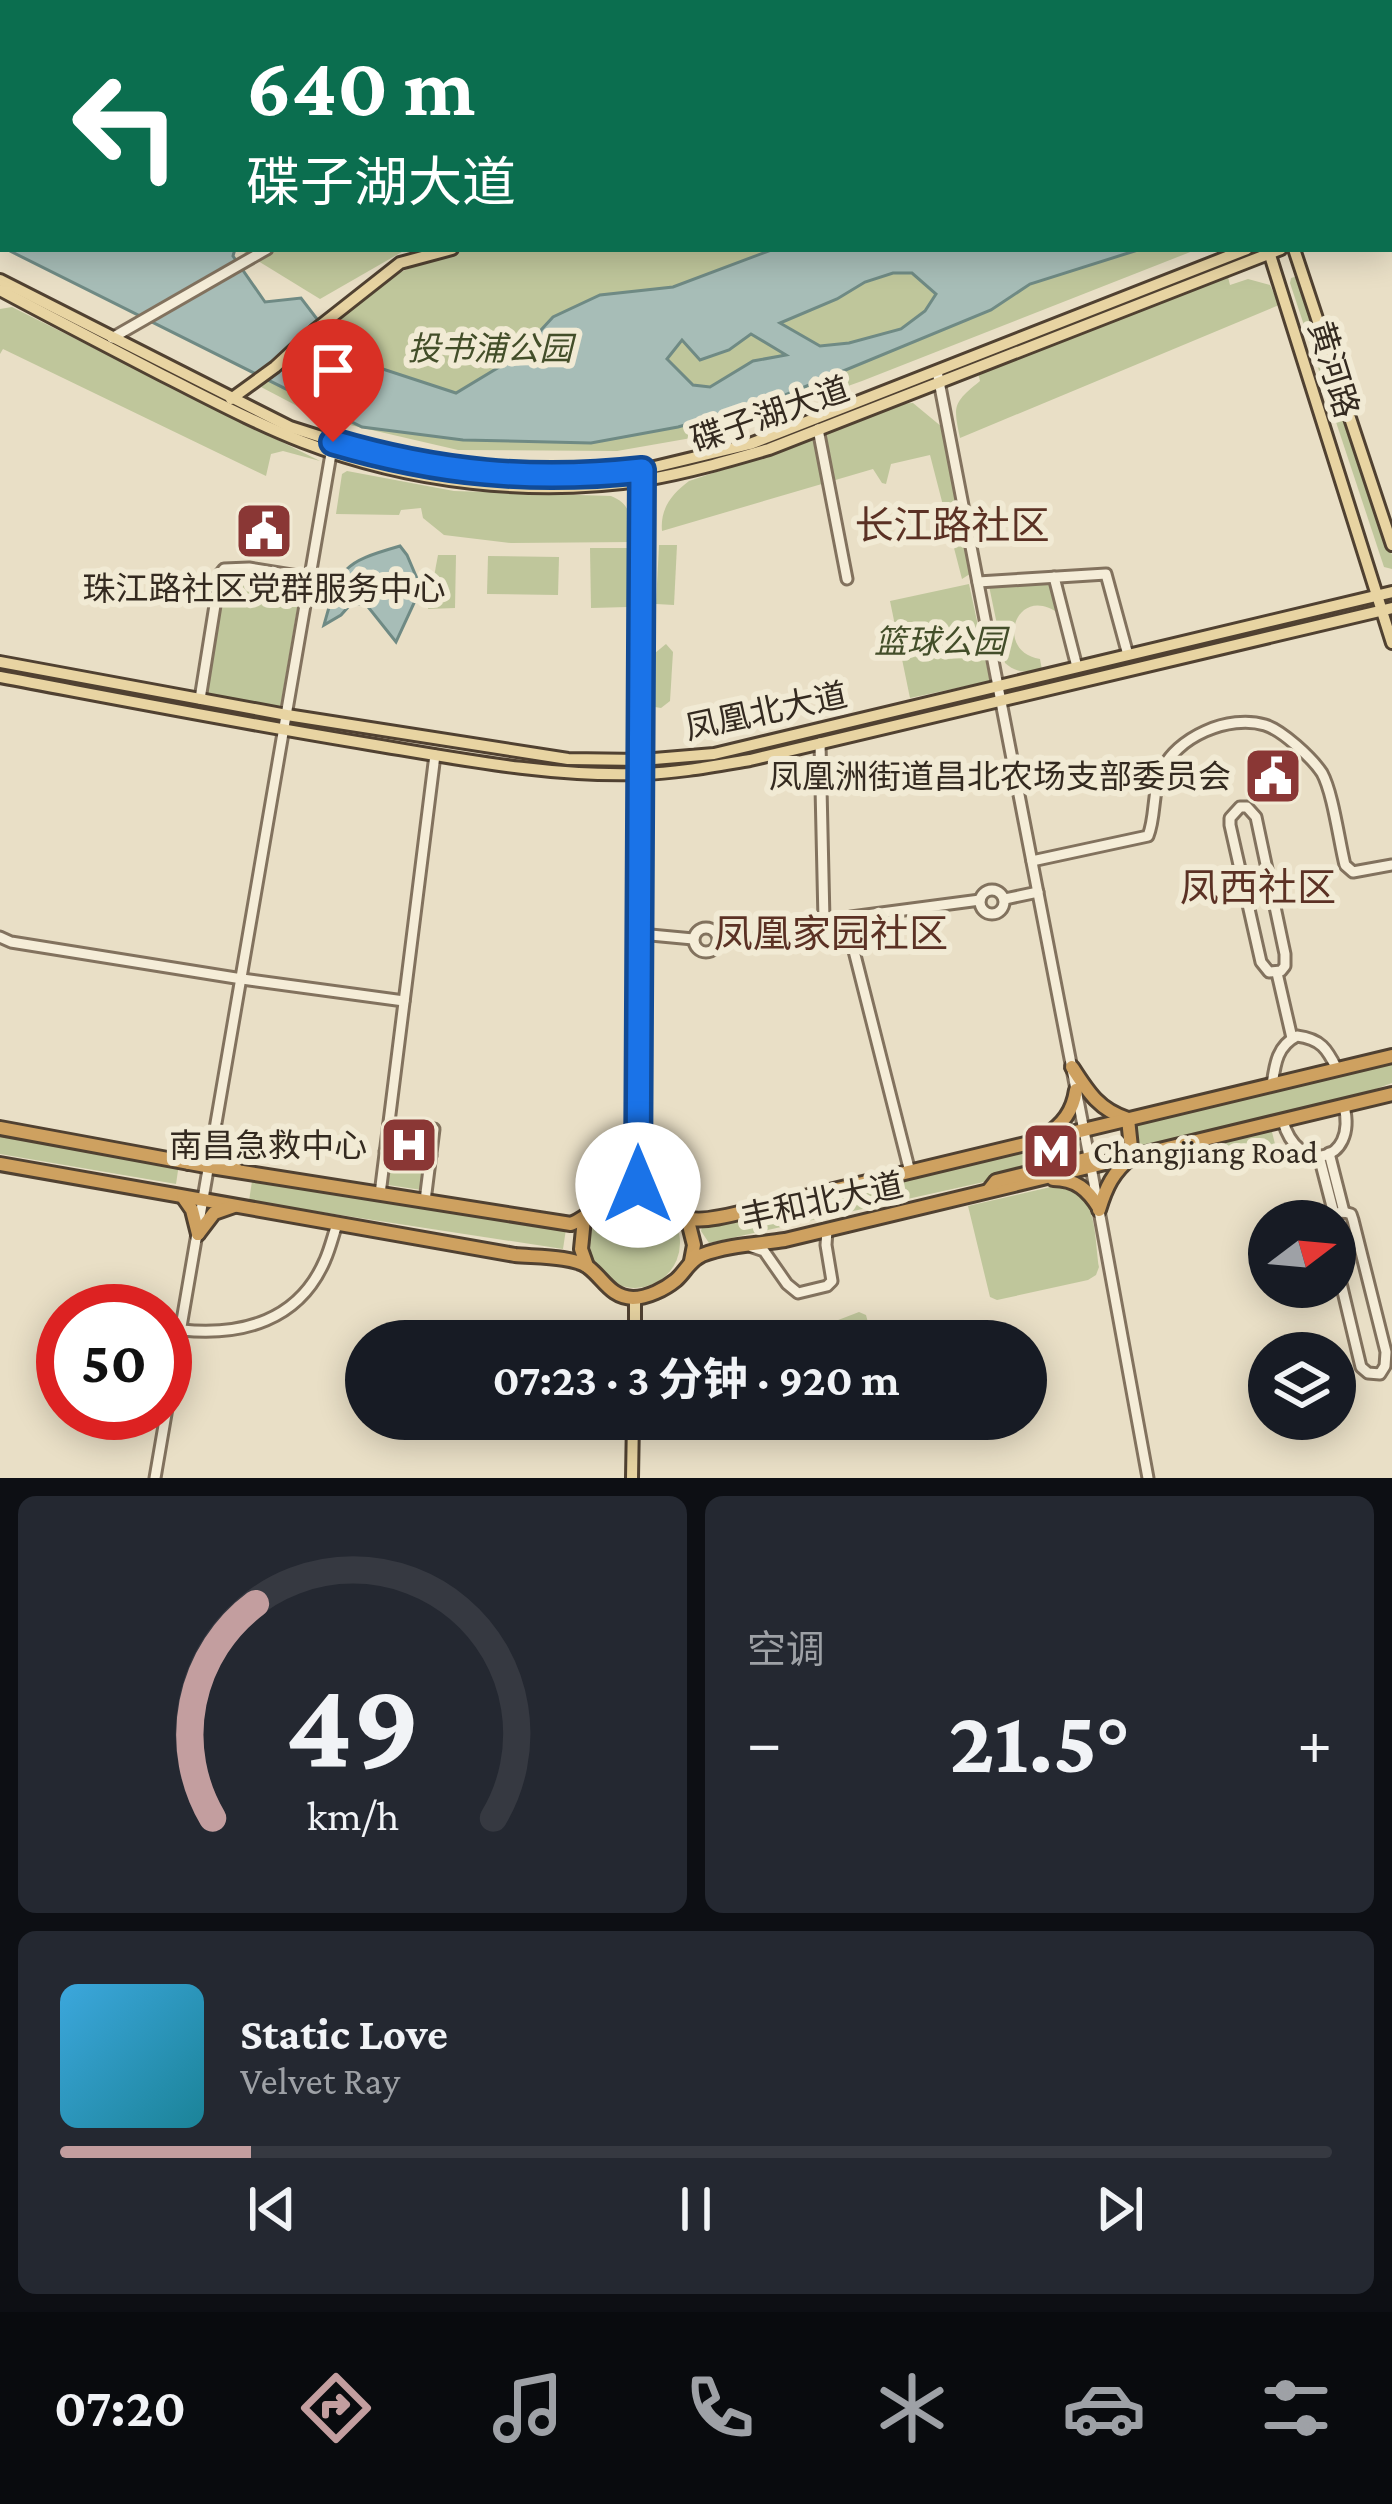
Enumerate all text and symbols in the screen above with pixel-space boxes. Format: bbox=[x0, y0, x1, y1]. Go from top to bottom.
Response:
text: 640 m bbox=[246, 40, 475, 133]
icon: left bbox=[48, 48, 204, 204]
text: 碟子湖大道 bbox=[246, 153, 516, 213]
street label: 黄河路 bbox=[1302, 316, 1366, 422]
pin bbox=[282, 319, 384, 442]
park label: 投书浦公园 bbox=[408, 330, 577, 367]
icon: arrive bbox=[300, 337, 366, 403]
street label: 碟子湖大道 bbox=[686, 370, 854, 458]
public building icon: 珠江路社区党群服务中心 bbox=[233, 500, 295, 562]
district label: 长江路社区 bbox=[854, 504, 1050, 547]
place label: 珠江路社区党群服务中心 bbox=[83, 570, 446, 607]
park label: 篮球公园 bbox=[874, 623, 1010, 660]
street label: 凤凰北大道 bbox=[681, 676, 851, 746]
public building icon: 凤凰洲街道昌北农场支部委员会 bbox=[1242, 745, 1304, 807]
place label: 凤凰洲街道昌北农场支部委员会 bbox=[769, 758, 1231, 795]
district label: 凤西社区 bbox=[1180, 866, 1336, 909]
district label: 凤凰家园社区 bbox=[714, 912, 948, 955]
hospital icon: 南昌急救中心 bbox=[378, 1114, 440, 1176]
metro station icon: Changjiang Road bbox=[1020, 1120, 1082, 1182]
position arrow bbox=[575, 1122, 701, 1248]
place label: 南昌急救中心 bbox=[169, 1127, 367, 1164]
place label: Changjiang Road bbox=[1093, 1133, 1318, 1170]
street label: 丰和北大道 bbox=[737, 1166, 907, 1236]
north arrow bbox=[1248, 1200, 1356, 1308]
map controls bbox=[1248, 1200, 1356, 1440]
speed limit sign: 50 bbox=[36, 1284, 192, 1440]
button: layers bbox=[1248, 1332, 1356, 1440]
text: 07:23 · 3 分钟 · 920 m bbox=[492, 1355, 900, 1405]
text: 空调 bbox=[747, 1628, 825, 1671]
text: 49 bbox=[285, 1655, 420, 1794]
text: 21.5° bbox=[949, 1691, 1130, 1791]
text: − bbox=[747, 1705, 782, 1778]
text: + bbox=[1297, 1705, 1332, 1778]
text: km/h bbox=[306, 1791, 399, 1838]
text: Static Love bbox=[240, 2009, 448, 2059]
text: Velvet Ray bbox=[240, 2059, 400, 2102]
icon: previous bbox=[239, 2176, 305, 2242]
icon: pause bbox=[663, 2176, 729, 2242]
icon: next bbox=[1087, 2176, 1153, 2242]
icon: directions bbox=[294, 2366, 378, 2450]
icon: music bbox=[486, 2366, 570, 2450]
icon: phone bbox=[678, 2366, 762, 2450]
icon: climate bbox=[870, 2366, 954, 2450]
icon: car bbox=[1062, 2366, 1146, 2450]
icon: filters bbox=[1254, 2366, 1338, 2450]
text: 07:20 bbox=[54, 2378, 186, 2438]

